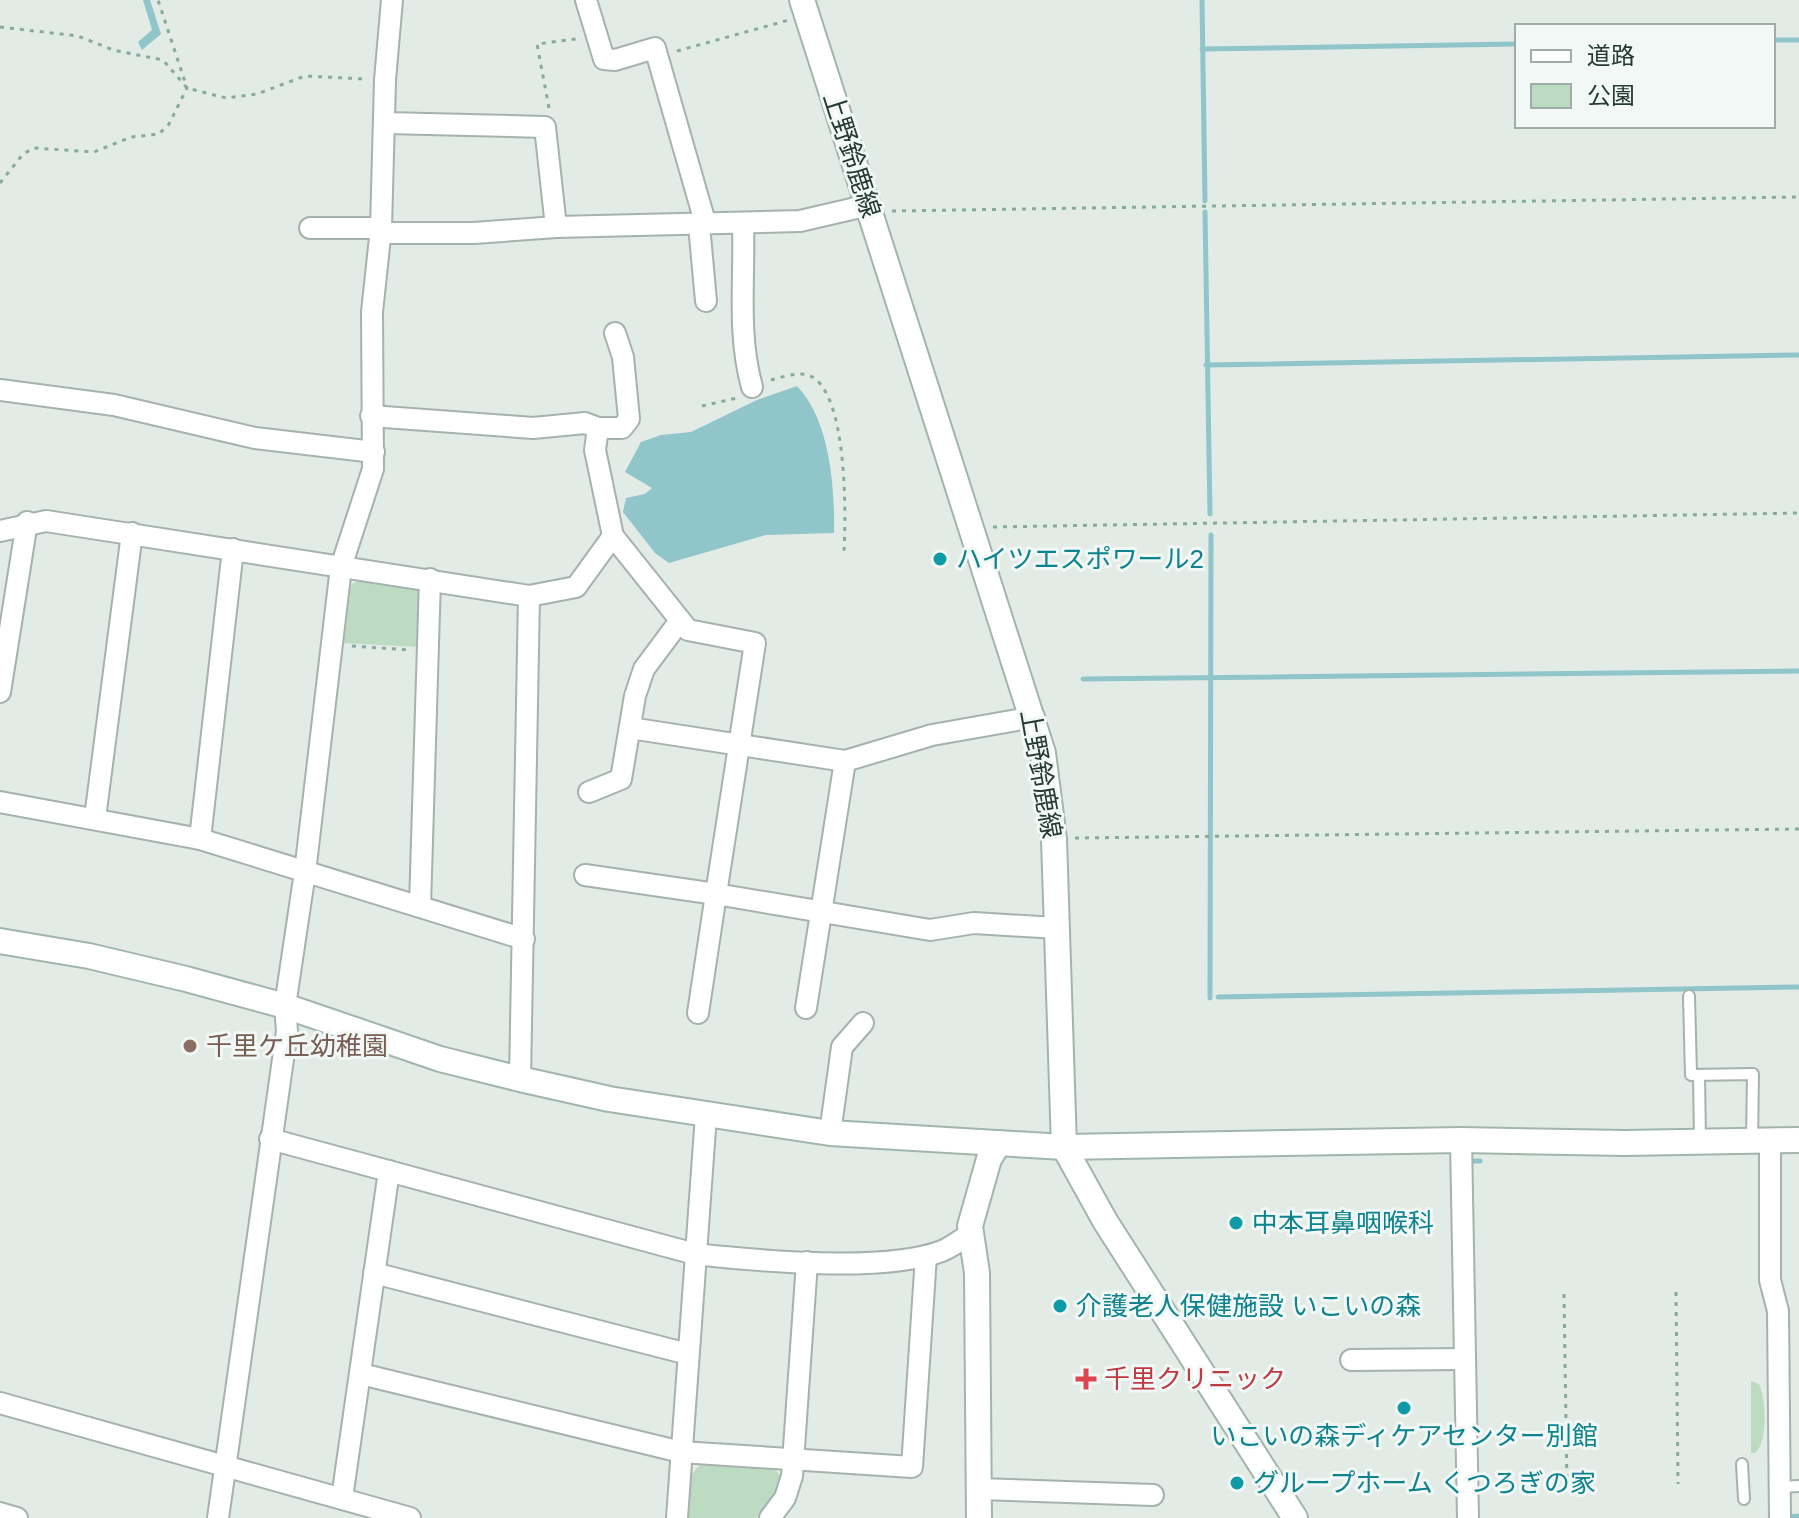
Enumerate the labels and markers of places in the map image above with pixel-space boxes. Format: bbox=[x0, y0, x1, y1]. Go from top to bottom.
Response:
place label: ハイツエスポワール2 bbox=[956, 544, 1204, 574]
marker: ハイツエスポワール2 bbox=[931, 550, 949, 568]
place label: 千里ケ丘幼稚園 bbox=[206, 1031, 388, 1061]
marker: 千里ケ丘幼稚園 bbox=[181, 1037, 199, 1055]
place label: 中本耳鼻咽喉科 bbox=[1252, 1208, 1434, 1238]
marker: 中本耳鼻咽喉科 bbox=[1227, 1214, 1245, 1232]
place label: 介護老人保健施設 いこいの森 bbox=[1076, 1291, 1421, 1321]
marker: 介護老人保健施設 いこいの森 bbox=[1051, 1297, 1069, 1315]
place label: 千里クリニック bbox=[1104, 1364, 1286, 1394]
marker: 千里クリニック bbox=[1075, 1368, 1097, 1390]
marker: いこいの森ディケアセンター別館 bbox=[1395, 1399, 1413, 1417]
place label: いこいの森ディケアセンター別館 bbox=[1210, 1421, 1598, 1451]
place label: グループホーム くつろぎの家 bbox=[1253, 1468, 1596, 1498]
marker: グループホーム くつろぎの家 bbox=[1228, 1474, 1246, 1492]

